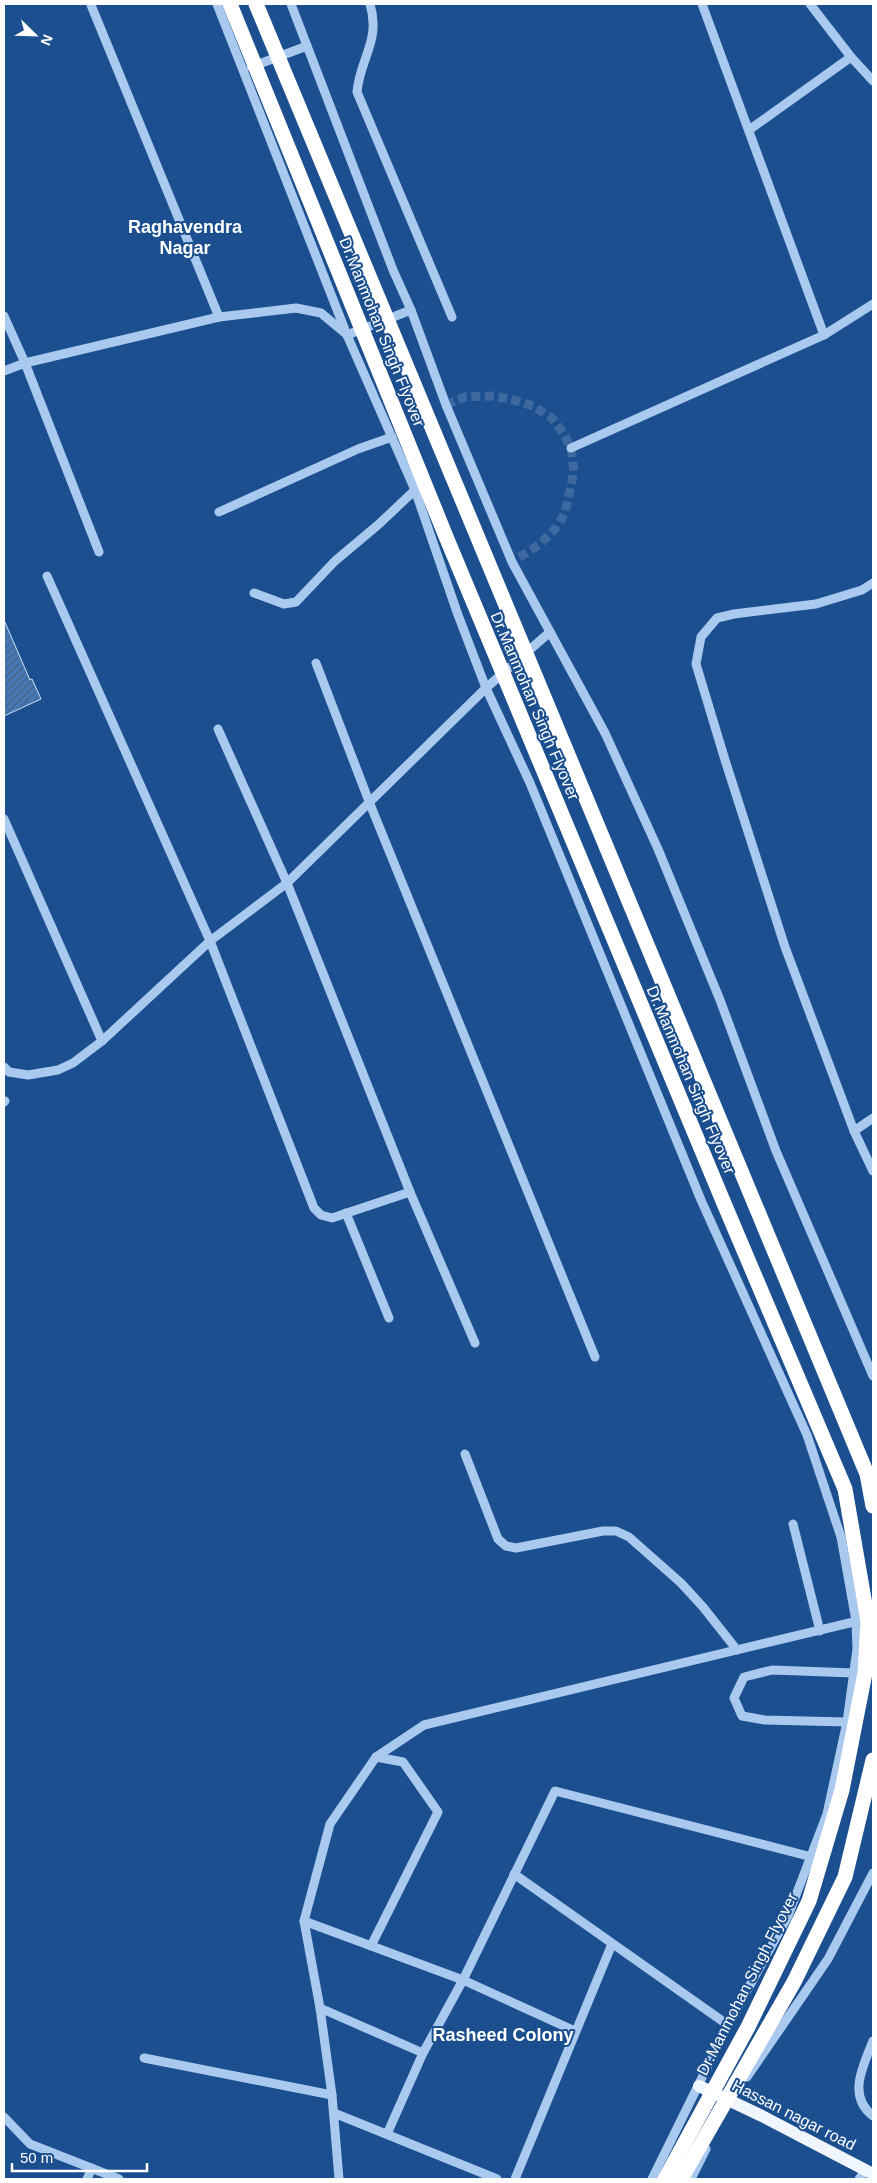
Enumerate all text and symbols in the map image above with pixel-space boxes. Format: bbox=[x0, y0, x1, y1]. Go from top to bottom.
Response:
north arrow bbox=[10, 10, 60, 60]
text: N bbox=[38, 32, 56, 48]
district label: Raghavendra Nagar bbox=[128, 217, 243, 258]
street label: Dr.Manmohan Singh Flyover bbox=[336, 235, 428, 430]
street label: Dr.Manmohan Singh Flyover bbox=[488, 609, 583, 803]
street label: Dr.Manmohan Singh Flyover bbox=[644, 983, 739, 1177]
street label: Dr.Manmohan Singh Flyover bbox=[693, 1889, 801, 2078]
district label: Rasheed Colony bbox=[432, 2025, 574, 2045]
street label: Hassan nagar road bbox=[730, 2077, 858, 2153]
scale bar bbox=[12, 2140, 148, 2172]
text: 50 m bbox=[20, 2149, 53, 2166]

